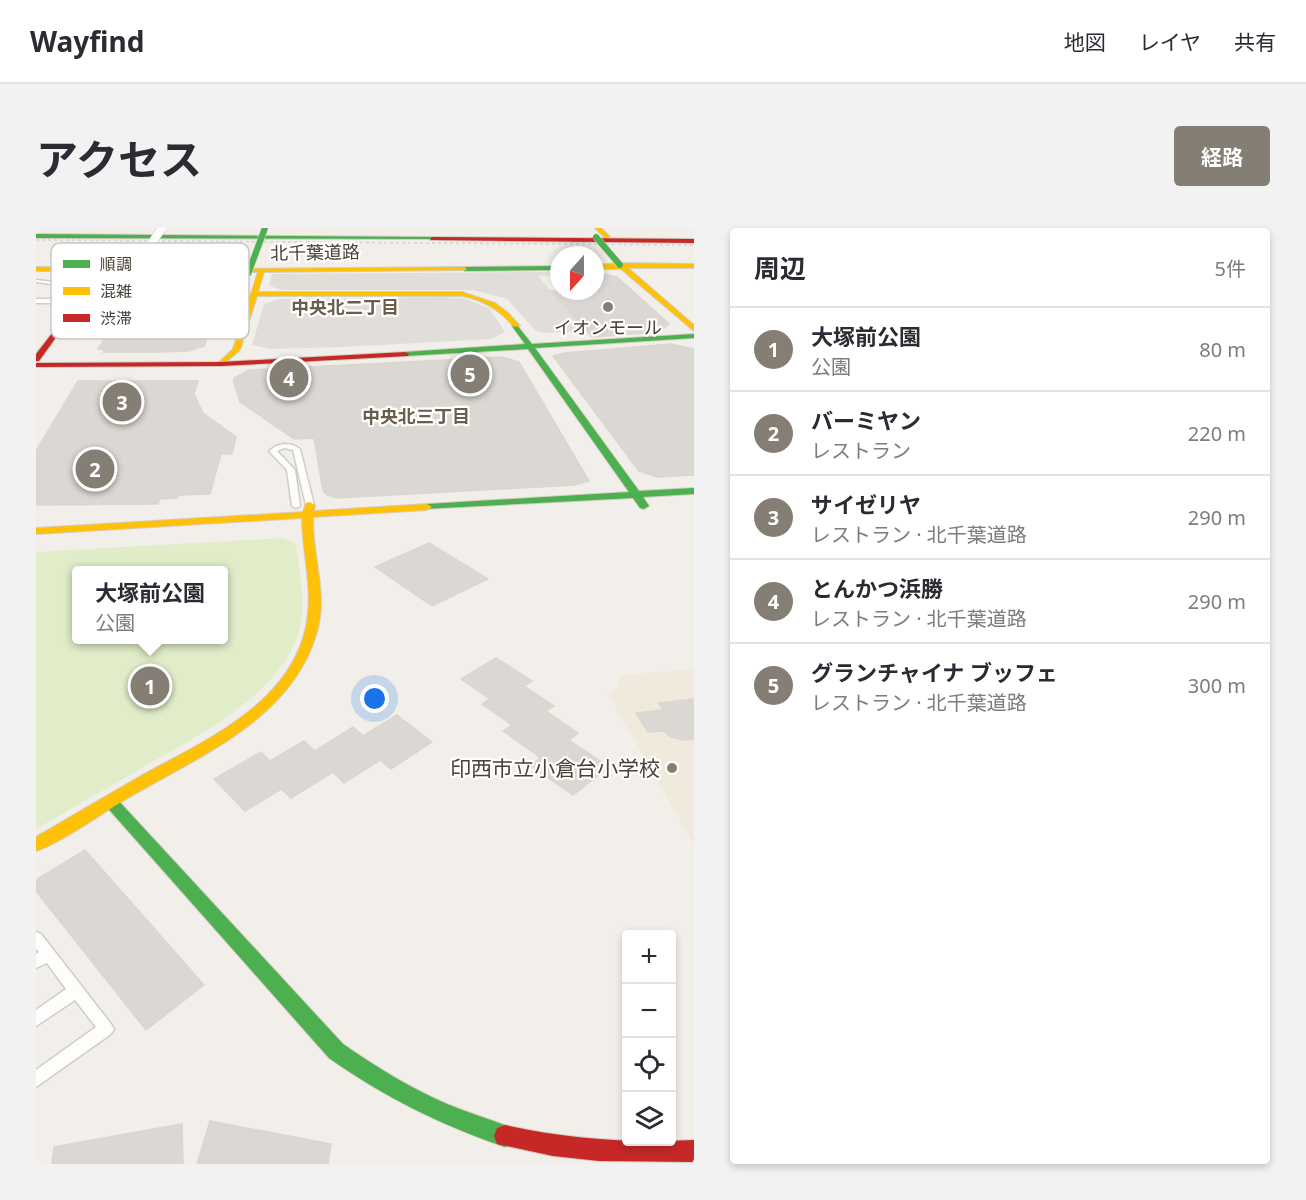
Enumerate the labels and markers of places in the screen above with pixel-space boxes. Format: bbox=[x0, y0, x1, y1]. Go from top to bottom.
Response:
marker: イオンモール bbox=[601, 300, 615, 314]
place label: イオンモール bbox=[554, 315, 662, 339]
pin: 5 bbox=[450, 352, 490, 396]
pin: 4 bbox=[270, 356, 308, 400]
pin: 3 bbox=[102, 380, 142, 424]
pin: 2 bbox=[76, 446, 114, 492]
pin: 1 bbox=[130, 664, 170, 708]
place label: 印西市立小倉台小学校 bbox=[450, 754, 660, 782]
marker: 印西市立小倉台小学校 bbox=[665, 761, 679, 775]

